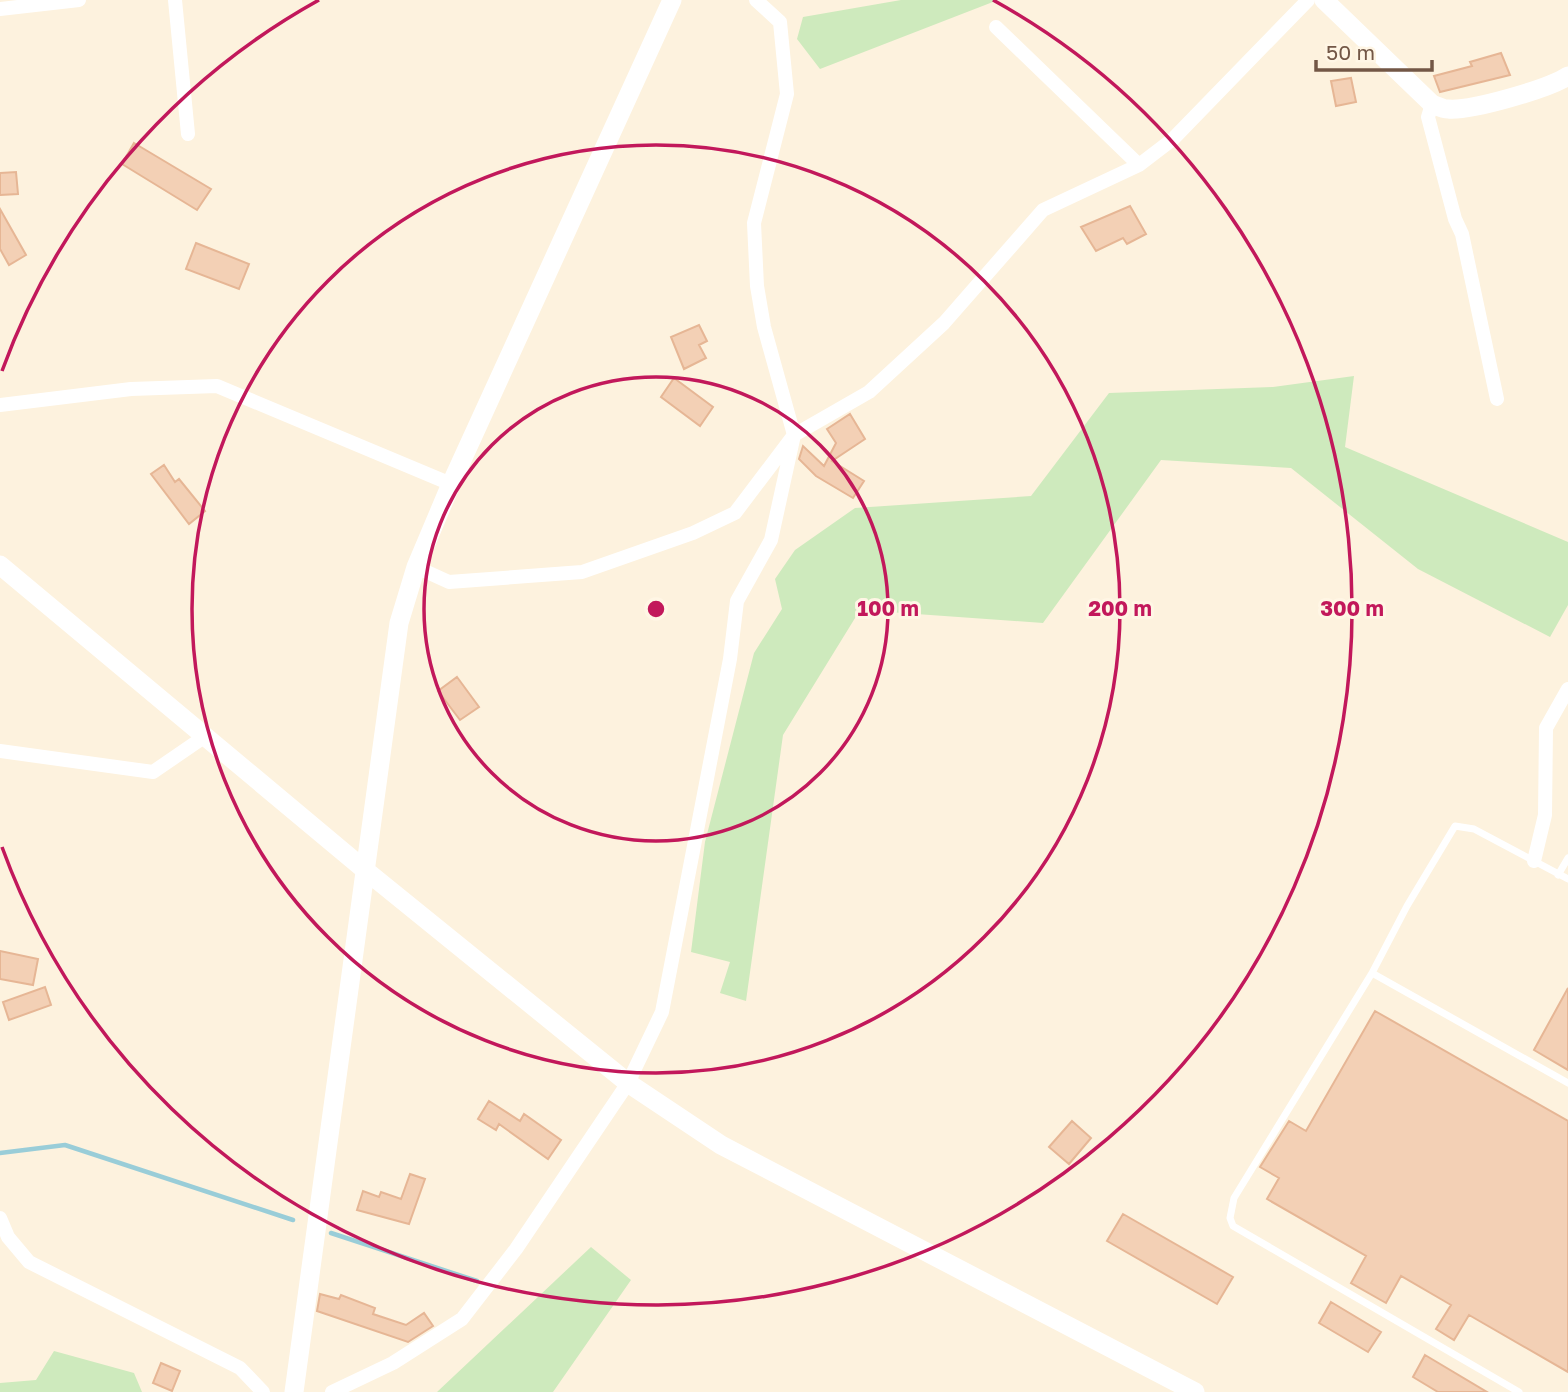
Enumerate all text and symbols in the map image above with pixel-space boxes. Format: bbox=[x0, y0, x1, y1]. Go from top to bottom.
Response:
scale bar bbox=[1316, 28, 1432, 72]
text: 50 m bbox=[1326, 39, 1375, 65]
text: 100 m bbox=[857, 595, 919, 621]
text: 200 m bbox=[1088, 595, 1152, 621]
text: 300 m bbox=[1320, 595, 1384, 621]
centre of rings bbox=[644, 597, 668, 621]

